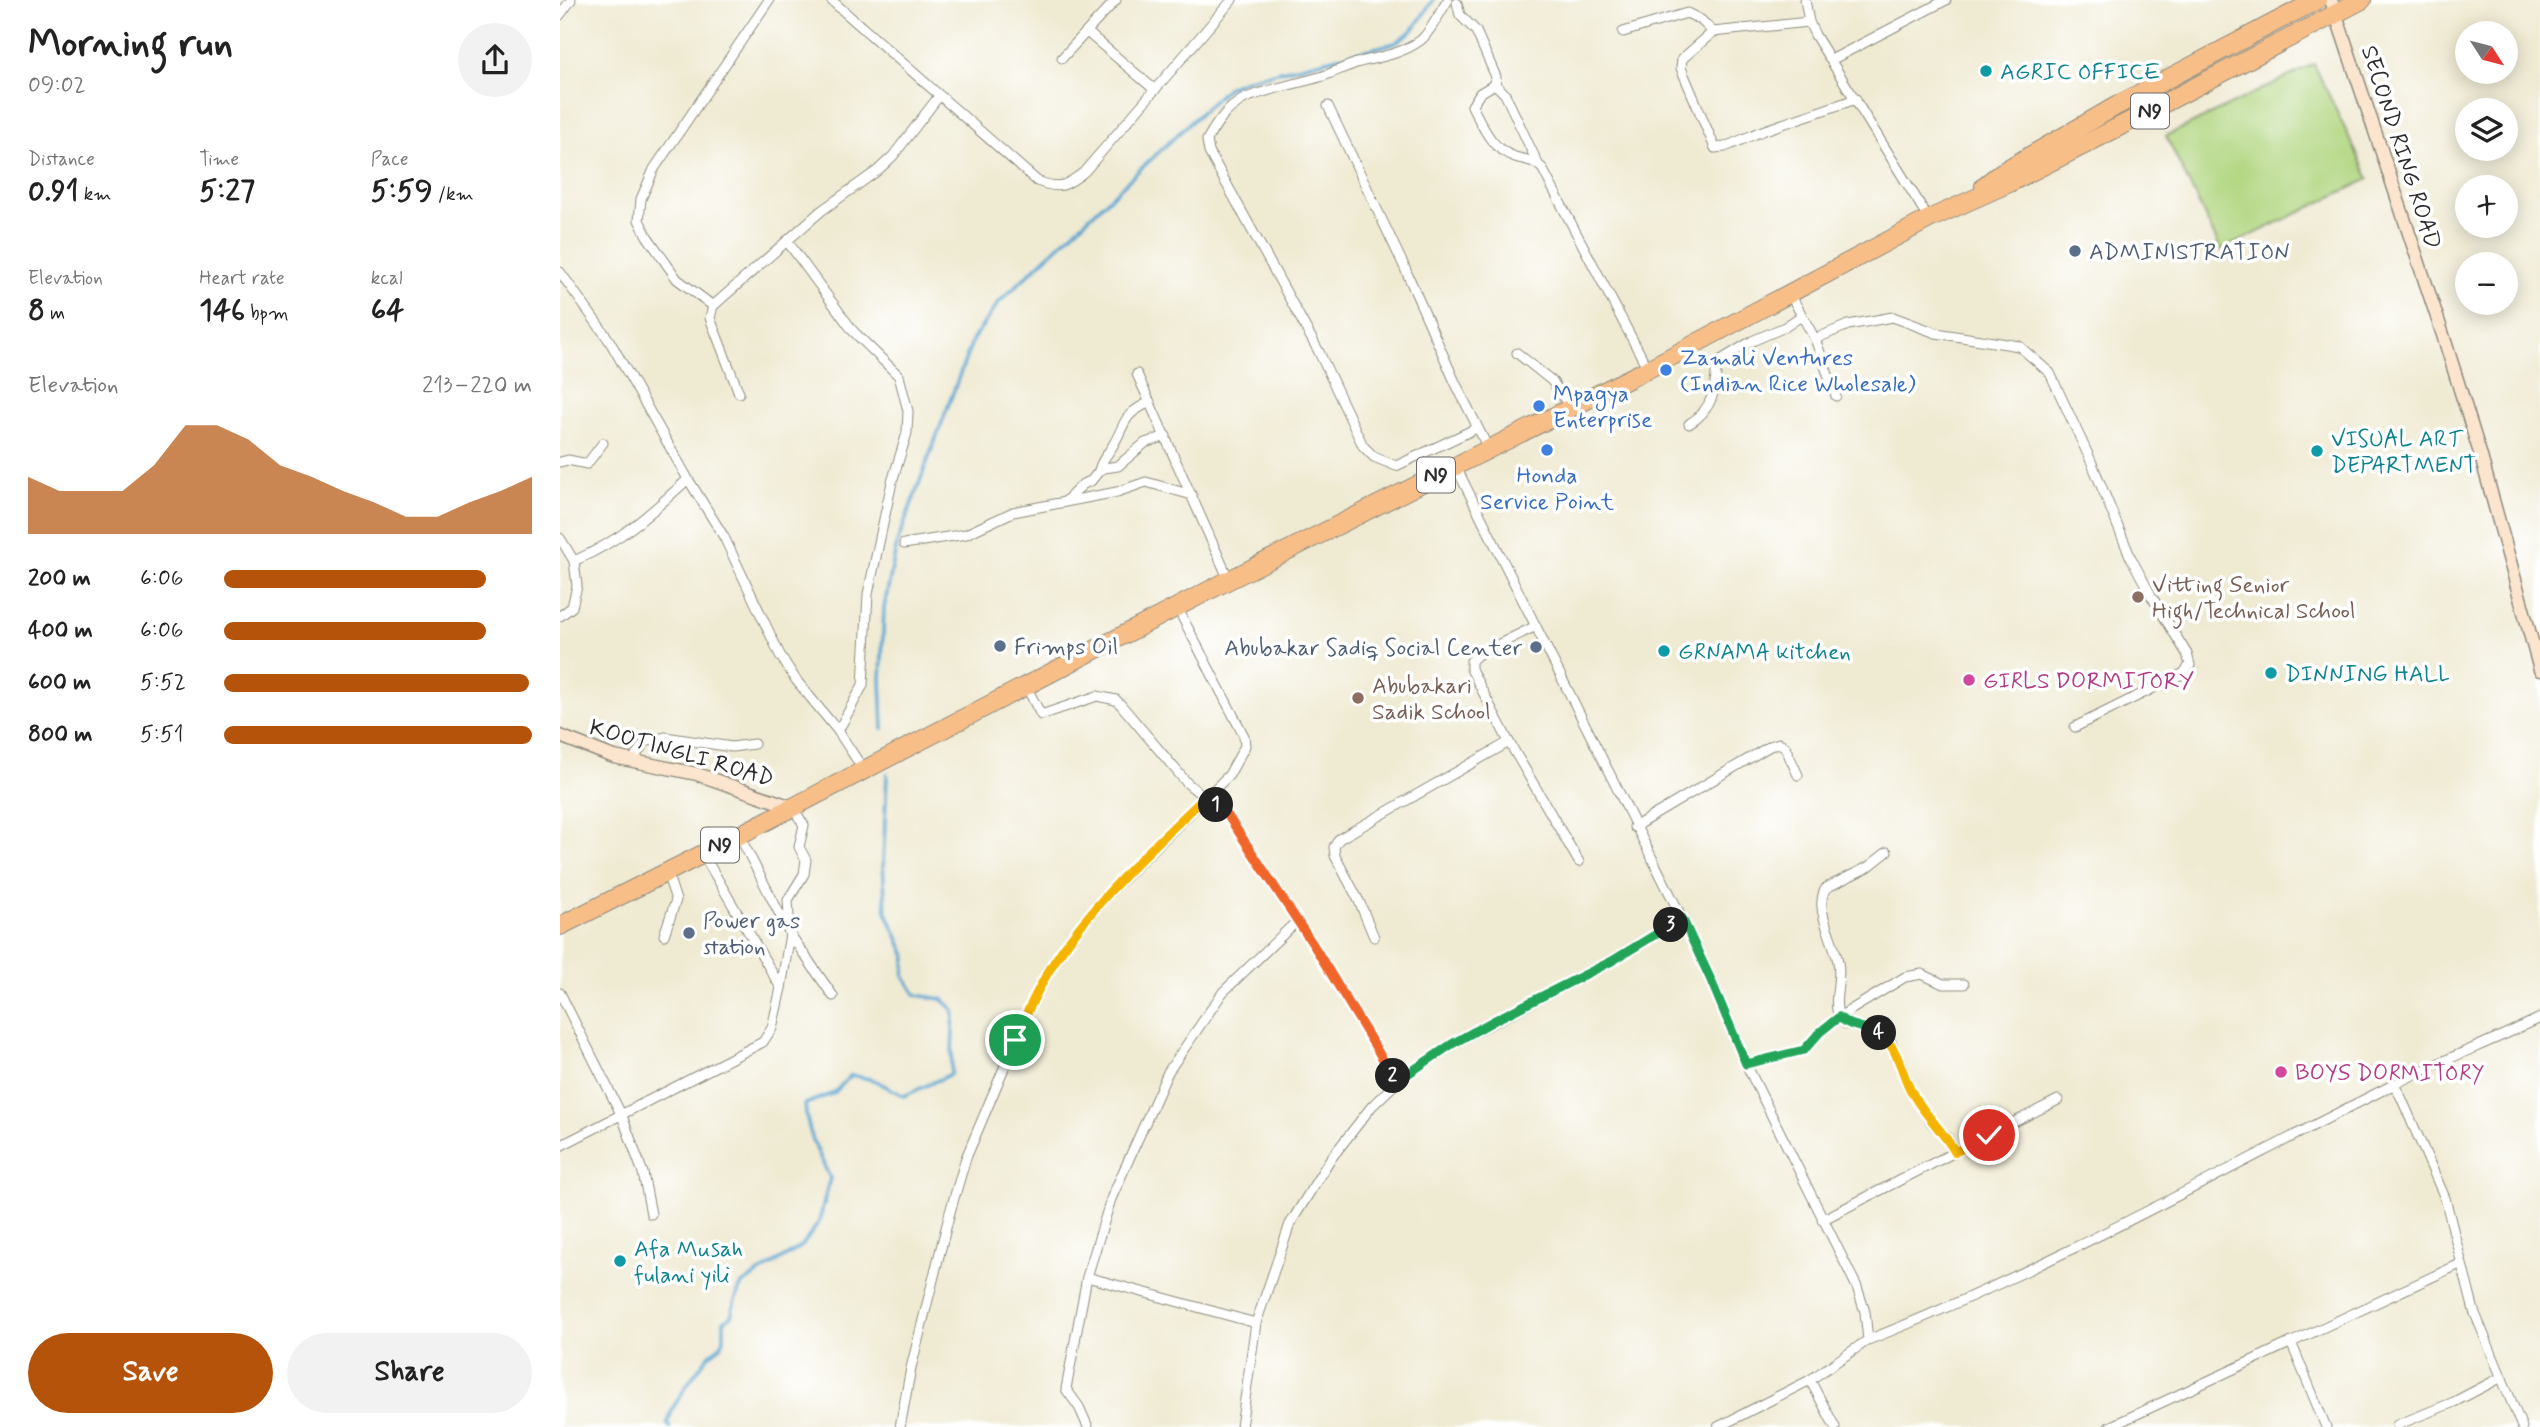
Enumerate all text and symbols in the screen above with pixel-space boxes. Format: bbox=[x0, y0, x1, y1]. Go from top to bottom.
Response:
text: Morning run bbox=[28, 20, 233, 69]
north arrow bbox=[2455, 21, 2518, 84]
map controls bbox=[2455, 21, 2518, 315]
button: share bbox=[458, 23, 532, 97]
street label: SECOND RING ROAD bbox=[2353, 42, 2447, 253]
place label: AGRIC OFFICE bbox=[2000, 58, 2160, 88]
marker: AGRIC OFFICE bbox=[1978, 63, 1994, 79]
text: 09:02 bbox=[28, 71, 86, 101]
road number: N9 bbox=[2131, 94, 2169, 128]
button: layers bbox=[2455, 98, 2518, 161]
text: Distance bbox=[28, 147, 95, 172]
text: Time bbox=[199, 147, 239, 172]
text: Pace bbox=[371, 147, 408, 172]
text: 0.91 bbox=[28, 172, 79, 211]
text: 5:27 bbox=[199, 172, 255, 211]
text: 5:59 bbox=[371, 172, 433, 211]
button: + bbox=[2455, 175, 2518, 238]
text: km bbox=[79, 182, 112, 207]
text: /km bbox=[433, 182, 474, 207]
place label: ADMINISTRATION bbox=[2089, 238, 2290, 268]
marker: ADMINISTRATION bbox=[2067, 243, 2083, 259]
button: − bbox=[2455, 252, 2518, 315]
text: Elevation bbox=[28, 266, 103, 291]
text: Heart rate bbox=[199, 266, 285, 291]
text: kcal bbox=[371, 266, 403, 291]
text: 8 bbox=[28, 291, 45, 330]
text: 146 bbox=[199, 291, 245, 330]
text: 64 bbox=[371, 291, 404, 330]
text: m bbox=[45, 301, 65, 326]
text: bpm bbox=[245, 301, 288, 326]
place label: Zamali Ventures (Indian Rice Wholesale) bbox=[1680, 344, 1916, 400]
marker: Zamali Ventures (Indian Rice Wholesale) bbox=[1658, 362, 1674, 378]
text: Elevation bbox=[28, 371, 119, 401]
text: 213–220 m bbox=[422, 371, 532, 401]
place label: Mpagya Enterprise bbox=[1553, 380, 1652, 436]
marker: Mpagya Enterprise bbox=[1531, 398, 1547, 414]
place label: VISUAL ART DEPARTMENT bbox=[2331, 425, 2477, 481]
marker: Honda Service Point bbox=[1539, 442, 1555, 458]
marker: VISUAL ART DEPARTMENT bbox=[2309, 443, 2325, 459]
road number: N9 bbox=[1417, 458, 1455, 492]
place label: Honda Service Point bbox=[1480, 462, 1615, 518]
text: 200 m bbox=[28, 564, 91, 594]
text: 6:06 bbox=[140, 564, 184, 594]
place label: Vitting Senior High/Technical School bbox=[2152, 571, 2355, 629]
marker: Vitting Senior High/Technical School bbox=[2130, 589, 2146, 605]
text: 400 m bbox=[28, 616, 93, 646]
text: 6:06 bbox=[140, 616, 184, 646]
place label: Frimps Oil bbox=[1014, 633, 1118, 663]
place label: Abubakar Sadiq Social Center bbox=[1224, 634, 1522, 664]
marker: Frimps Oil bbox=[992, 638, 1008, 654]
place label: GRNAMA kitchen bbox=[1678, 638, 1851, 668]
marker: Abubakar Sadiq Social Center bbox=[1528, 639, 1544, 655]
marker: GRNAMA kitchen bbox=[1656, 643, 1672, 659]
place label: DINNING HALL bbox=[2285, 660, 2450, 690]
marker: DINNING HALL bbox=[2263, 665, 2279, 681]
place label: GIRLS DORMITORY bbox=[1983, 667, 2194, 697]
text: 600 m bbox=[28, 668, 91, 698]
text: 5:52 bbox=[140, 668, 186, 698]
place label: Abubakari Sadik School bbox=[1372, 672, 1491, 728]
marker: GIRLS DORMITORY bbox=[1961, 672, 1977, 688]
marker: Abubakari Sadik School bbox=[1350, 690, 1366, 706]
street label: KOOTINGLI ROAD bbox=[586, 713, 777, 795]
text: 800 m bbox=[28, 720, 92, 750]
text: 5:51 bbox=[140, 720, 184, 750]
pin: 1 bbox=[1198, 788, 1234, 822]
text: 1 bbox=[1211, 792, 1220, 817]
road number: N9 bbox=[701, 828, 739, 862]
place label: Power gas station bbox=[703, 907, 800, 963]
pin: 3 bbox=[1654, 908, 1688, 942]
text: 3 bbox=[1666, 912, 1675, 937]
marker: Power gas station bbox=[681, 925, 697, 941]
pin bbox=[985, 1010, 1045, 1070]
pin: 4 bbox=[1862, 1016, 1896, 1050]
text: 4 bbox=[1873, 1020, 1884, 1045]
icon: arrive bbox=[996, 1021, 1034, 1059]
pin: 2 bbox=[1376, 1058, 1410, 1094]
place label: BOYS DORMITORY bbox=[2295, 1059, 2485, 1089]
text: 2 bbox=[1388, 1063, 1397, 1088]
marker: BOYS DORMITORY bbox=[2273, 1064, 2289, 1080]
pin bbox=[1959, 1105, 2019, 1165]
icon: check bbox=[1970, 1116, 2008, 1154]
place label: Afa Musah fulani yili bbox=[634, 1235, 743, 1291]
marker: Afa Musah fulani yili bbox=[612, 1253, 628, 1269]
button: Save bbox=[28, 1333, 273, 1413]
button: Share bbox=[287, 1333, 532, 1413]

